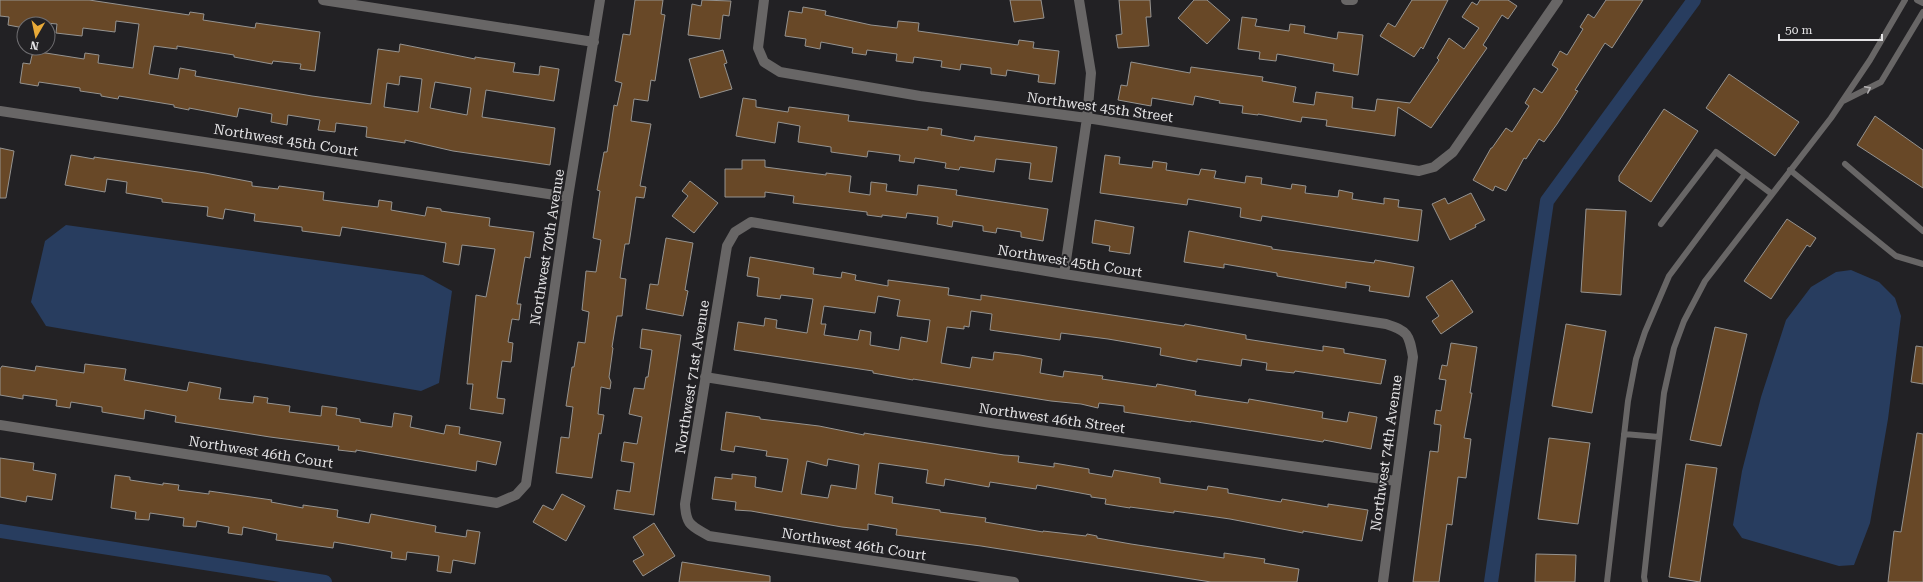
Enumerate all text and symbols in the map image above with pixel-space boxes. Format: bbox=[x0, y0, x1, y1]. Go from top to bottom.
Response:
north arrow bbox=[16, 16, 56, 56]
scale bar bbox=[1779, 16, 1882, 42]
text: 50 m bbox=[1785, 23, 1812, 37]
text: N bbox=[29, 38, 40, 52]
one-way arrow bbox=[1864, 86, 1871, 94]
street label: Northwest 45th Street bbox=[1026, 89, 1174, 125]
street label: Northwest 45th Court bbox=[213, 121, 359, 159]
street label: Northwest 70th Avenue bbox=[527, 168, 567, 326]
street label: Northwest 45th Court bbox=[997, 242, 1143, 280]
street label: Northwest 71st Avenue bbox=[672, 299, 712, 455]
street label: Northwest 74th Avenue bbox=[1367, 373, 1405, 532]
street label: Northwest 46th Street bbox=[978, 400, 1126, 436]
street label: Northwest 46th Court bbox=[188, 433, 334, 471]
street label: Northwest 46th Court bbox=[781, 525, 927, 563]

